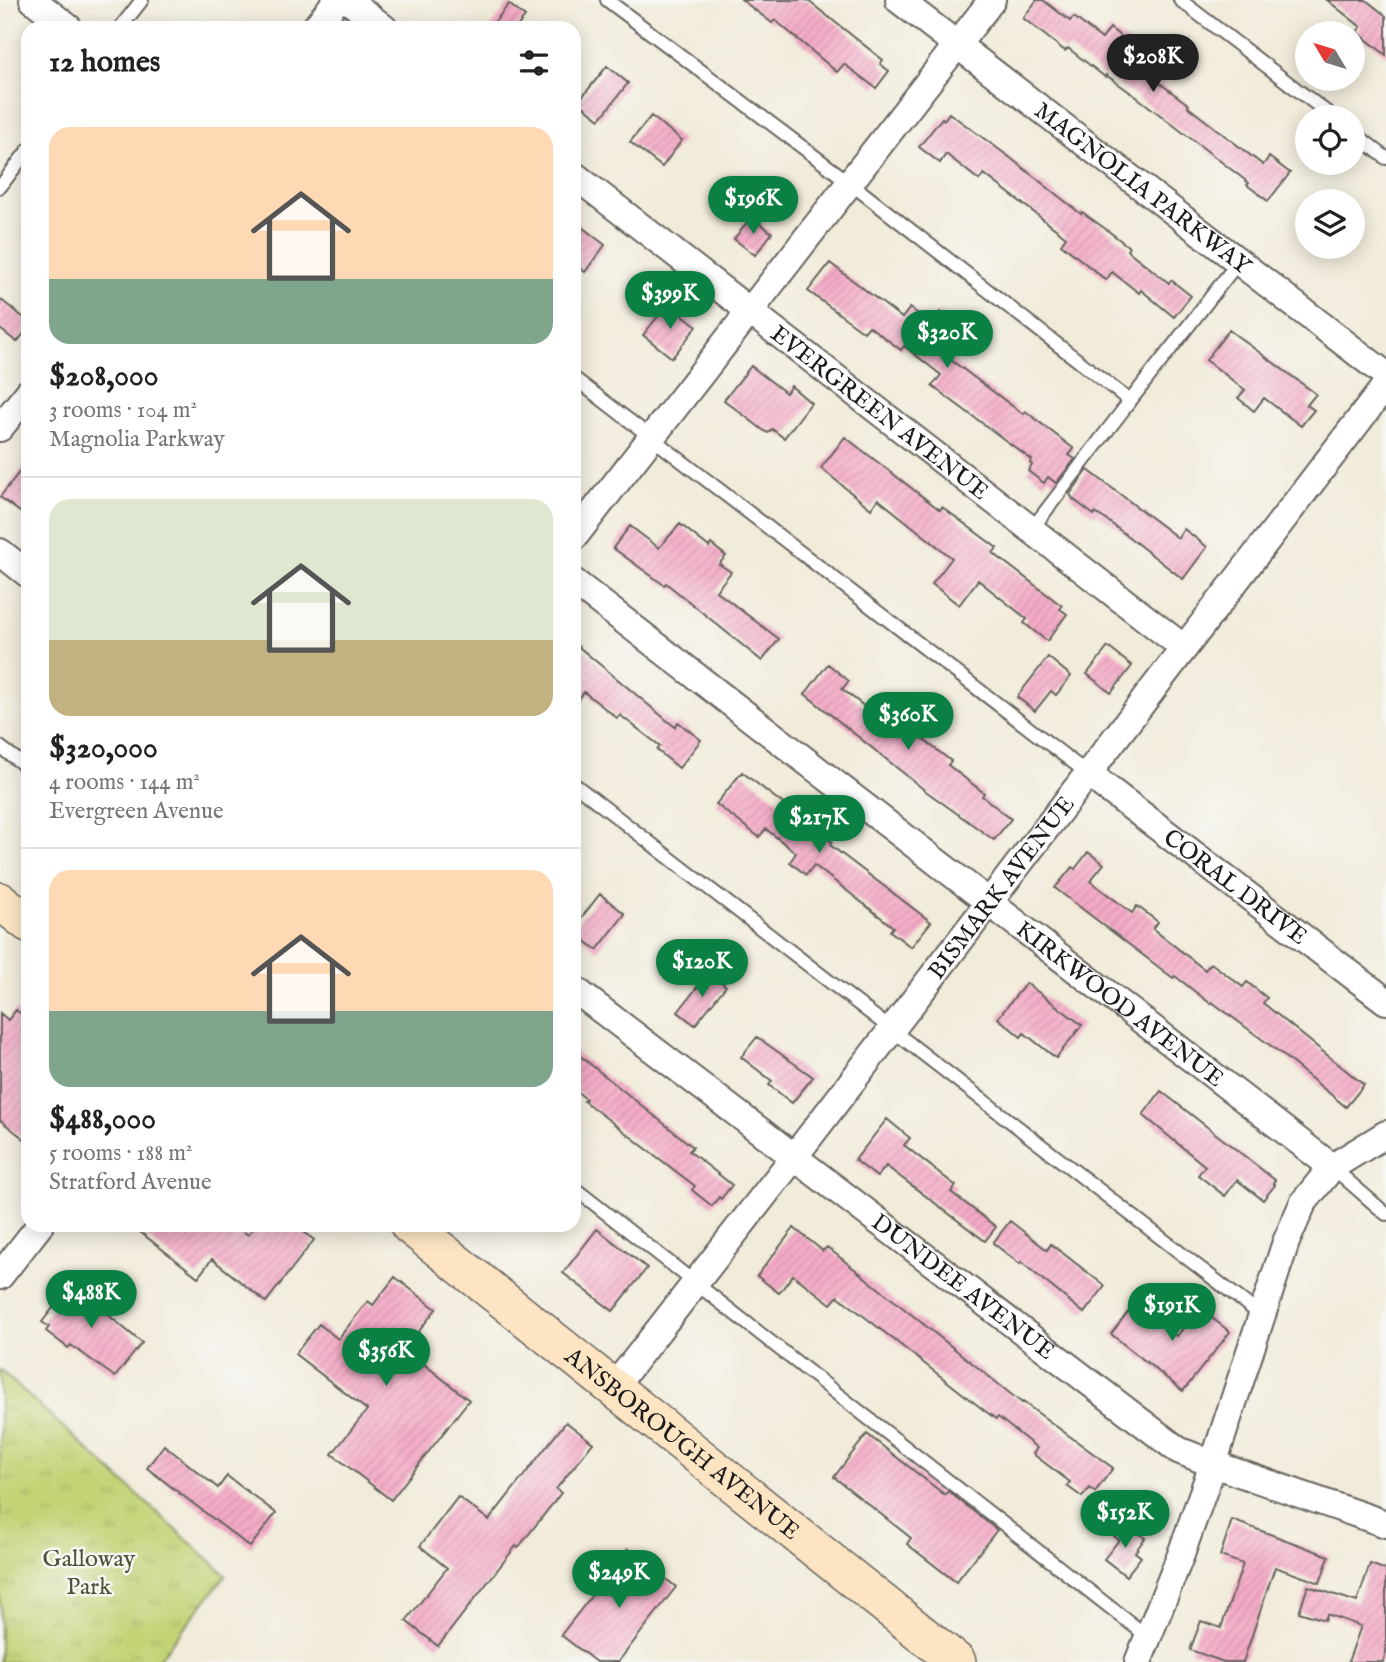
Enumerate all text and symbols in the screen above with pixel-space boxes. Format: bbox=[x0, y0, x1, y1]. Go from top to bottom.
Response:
north arrow bbox=[1295, 21, 1365, 91]
map controls bbox=[1295, 21, 1365, 259]
pin: $208K bbox=[1104, 34, 1202, 94]
text: $208K bbox=[1123, 42, 1183, 71]
text: 12 homes bbox=[49, 44, 160, 82]
icon: filters bbox=[515, 44, 553, 82]
street label: MAGNOLIA PARKWAY bbox=[1028, 96, 1258, 283]
button: locate bbox=[1295, 105, 1365, 175]
icon: home bbox=[238, 173, 364, 299]
pin: $196K bbox=[704, 176, 802, 236]
text: $196K bbox=[724, 184, 782, 213]
button: layers bbox=[1295, 189, 1365, 259]
pin: $399K bbox=[621, 272, 719, 331]
text: $399K bbox=[641, 279, 699, 308]
pin: $320K bbox=[898, 310, 996, 370]
text: $320K bbox=[917, 318, 977, 347]
street label: EVERGREEN AVENUE bbox=[763, 319, 994, 508]
text: $208,000 bbox=[49, 358, 158, 396]
text: 3 rooms · 104 m² bbox=[49, 396, 197, 425]
text: Magnolia Parkway bbox=[49, 425, 225, 454]
icon: home bbox=[238, 545, 364, 671]
pin: $360K bbox=[859, 692, 957, 752]
text: $360K bbox=[879, 700, 937, 729]
text: $320,000 bbox=[49, 730, 158, 768]
text: 4 rooms · 144 m² bbox=[49, 768, 200, 797]
street label: BISMARK AVENUE bbox=[922, 790, 1082, 986]
pin: $217K bbox=[770, 796, 868, 855]
text: Evergreen Avenue bbox=[49, 797, 223, 826]
text: $217K bbox=[789, 803, 849, 832]
street label: CORAL DRIVE bbox=[1157, 823, 1313, 952]
street label: KIRKWOOD AVENUE bbox=[1009, 915, 1230, 1095]
icon: home bbox=[238, 916, 364, 1042]
pin: $120K bbox=[653, 940, 751, 999]
text: $120K bbox=[672, 947, 732, 976]
text: $488,000 bbox=[49, 1101, 156, 1139]
text: 5 rooms · 188 m² bbox=[49, 1139, 192, 1168]
text: Stratford Avenue bbox=[49, 1168, 212, 1197]
street label: DUNDEE AVENUE bbox=[865, 1208, 1061, 1367]
pin: $488K bbox=[42, 1270, 140, 1330]
text: $488K bbox=[62, 1278, 120, 1307]
pin: $191K bbox=[1123, 1284, 1221, 1343]
text: $191K bbox=[1144, 1291, 1200, 1320]
pin: $356K bbox=[337, 1328, 435, 1388]
text: $356K bbox=[358, 1336, 414, 1365]
street label: ANSBOROUGH AVENUE bbox=[557, 1341, 806, 1548]
pin: $152K bbox=[1076, 1490, 1174, 1550]
text: $152K bbox=[1097, 1498, 1153, 1527]
park label: Galloway Park bbox=[43, 1544, 136, 1603]
pin: $249K bbox=[570, 1550, 668, 1610]
text: $249K bbox=[588, 1558, 650, 1587]

